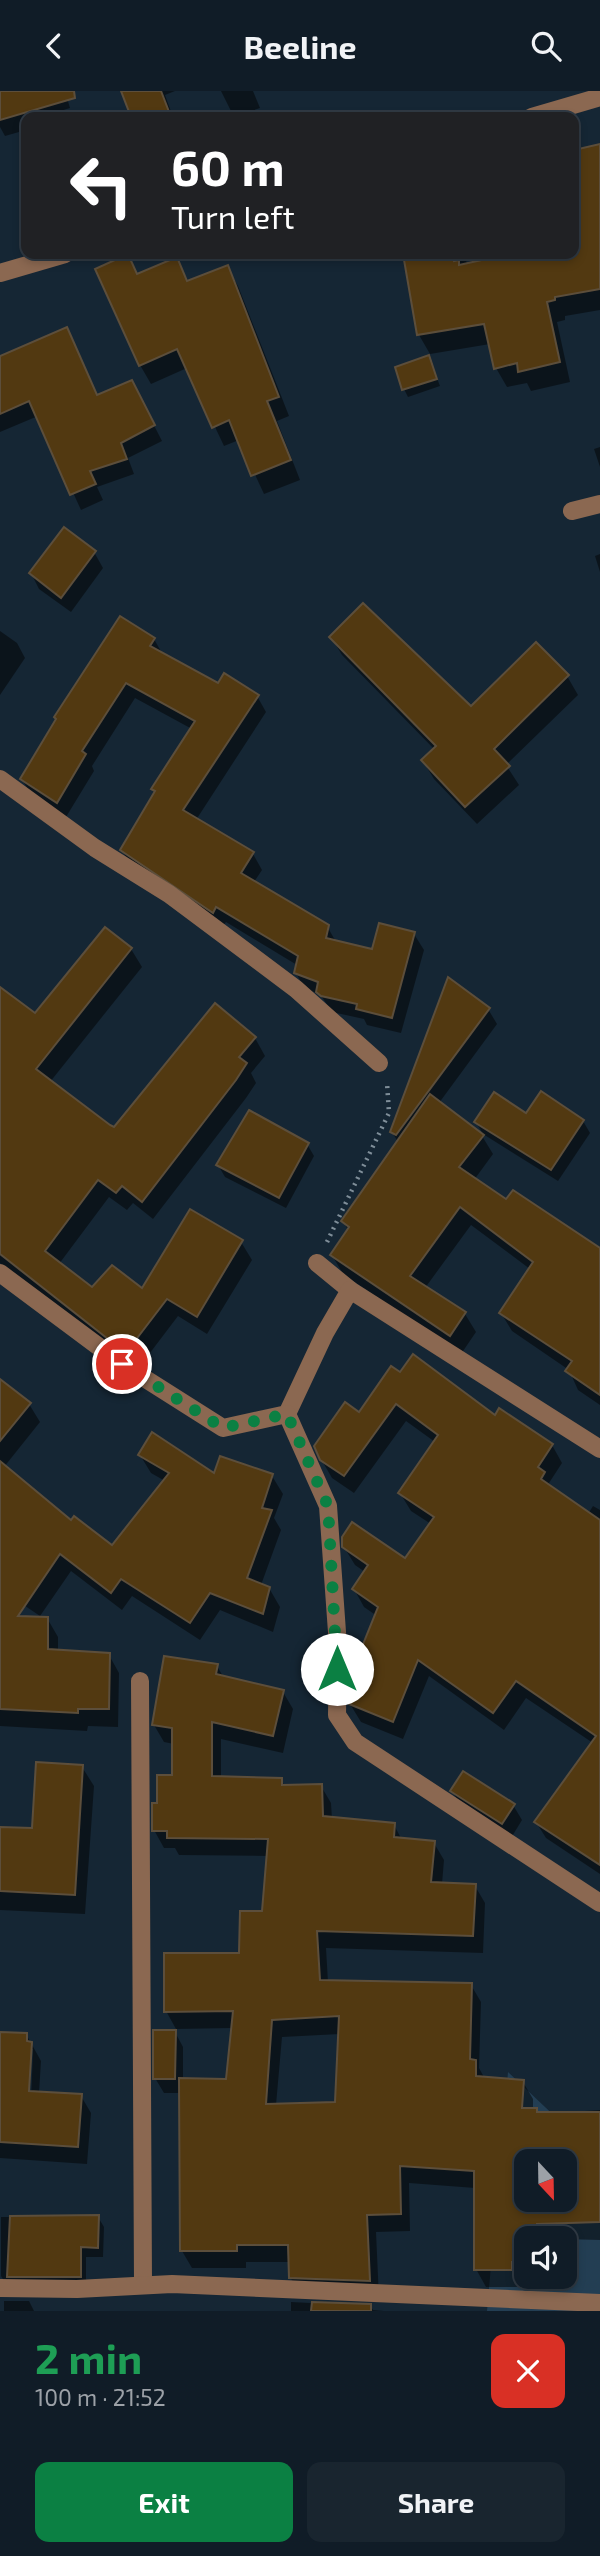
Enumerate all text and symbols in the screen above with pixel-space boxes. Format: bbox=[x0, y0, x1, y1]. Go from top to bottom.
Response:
icon: back bbox=[35, 27, 73, 65]
text: Beeline bbox=[243, 27, 357, 65]
icon: search bbox=[527, 27, 565, 65]
text: 60 m bbox=[171, 137, 285, 196]
icon: left bbox=[56, 140, 147, 231]
text: Turn left bbox=[171, 197, 295, 235]
pin bbox=[92, 1334, 152, 1394]
icon: arrive bbox=[103, 1345, 141, 1383]
position arrow bbox=[300, 1632, 374, 1706]
north arrow bbox=[514, 2149, 578, 2212]
map controls bbox=[514, 2149, 577, 2289]
button: sound bbox=[514, 2226, 577, 2289]
text: 2 min bbox=[35, 2332, 142, 2382]
button: close bbox=[491, 2334, 565, 2408]
text: 100 m · 21:52 bbox=[35, 2383, 166, 2411]
button: Exit bbox=[35, 2462, 293, 2542]
button: Share bbox=[307, 2462, 565, 2542]

